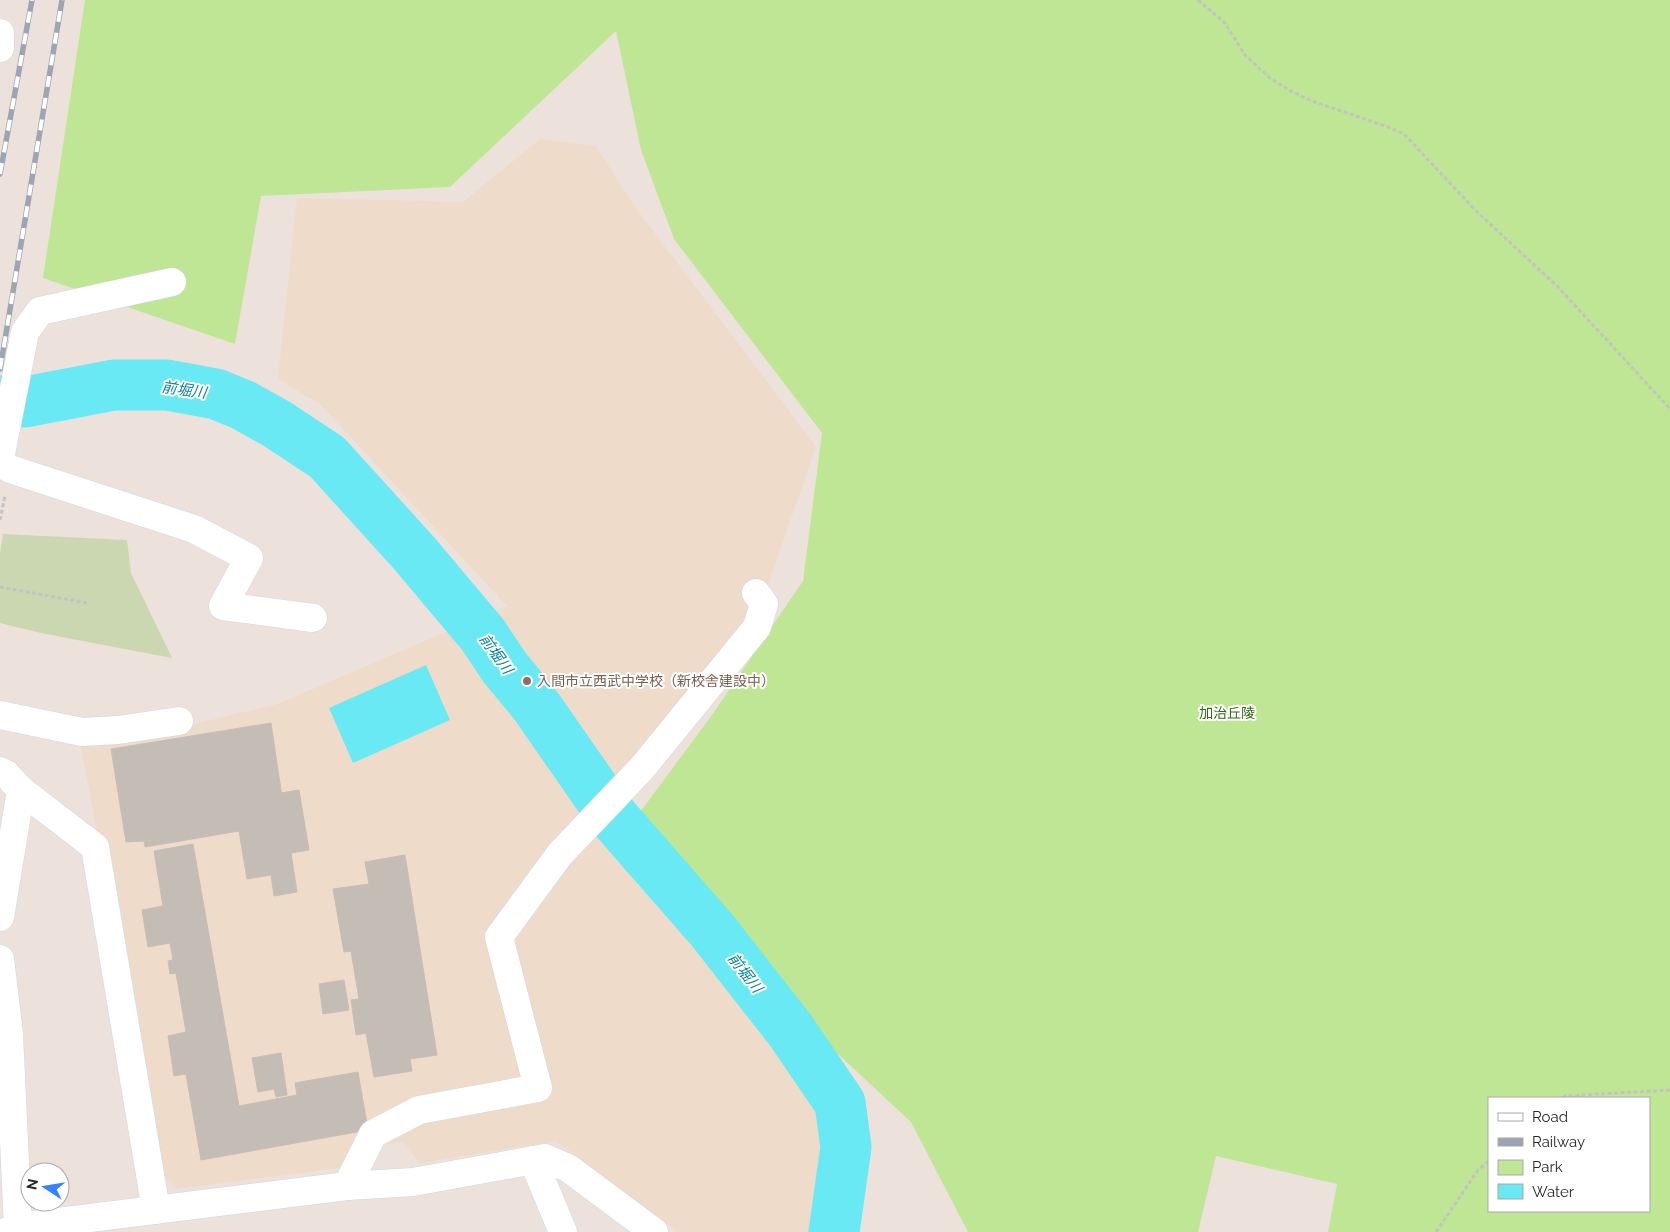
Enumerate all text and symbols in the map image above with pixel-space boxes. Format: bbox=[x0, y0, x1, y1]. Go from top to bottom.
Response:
water label: 前堀川 bbox=[160, 378, 210, 402]
water label: 前堀川 bbox=[475, 631, 518, 679]
place label: 入間市立西武中学校（新校舎建設中） bbox=[537, 673, 775, 689]
marker: 入間市立西武中学校（新校舎建設中） bbox=[521, 675, 533, 687]
park label: 加治丘陵 bbox=[1199, 705, 1255, 721]
water label: 前堀川 bbox=[724, 950, 767, 998]
legend bbox=[1488, 1097, 1650, 1212]
text: Road bbox=[1532, 1108, 1568, 1126]
text: Railway bbox=[1532, 1133, 1585, 1151]
text: Park bbox=[1532, 1158, 1563, 1176]
north arrow bbox=[20, 1162, 70, 1212]
text: N bbox=[23, 1177, 41, 1191]
text: Water bbox=[1532, 1183, 1575, 1201]

